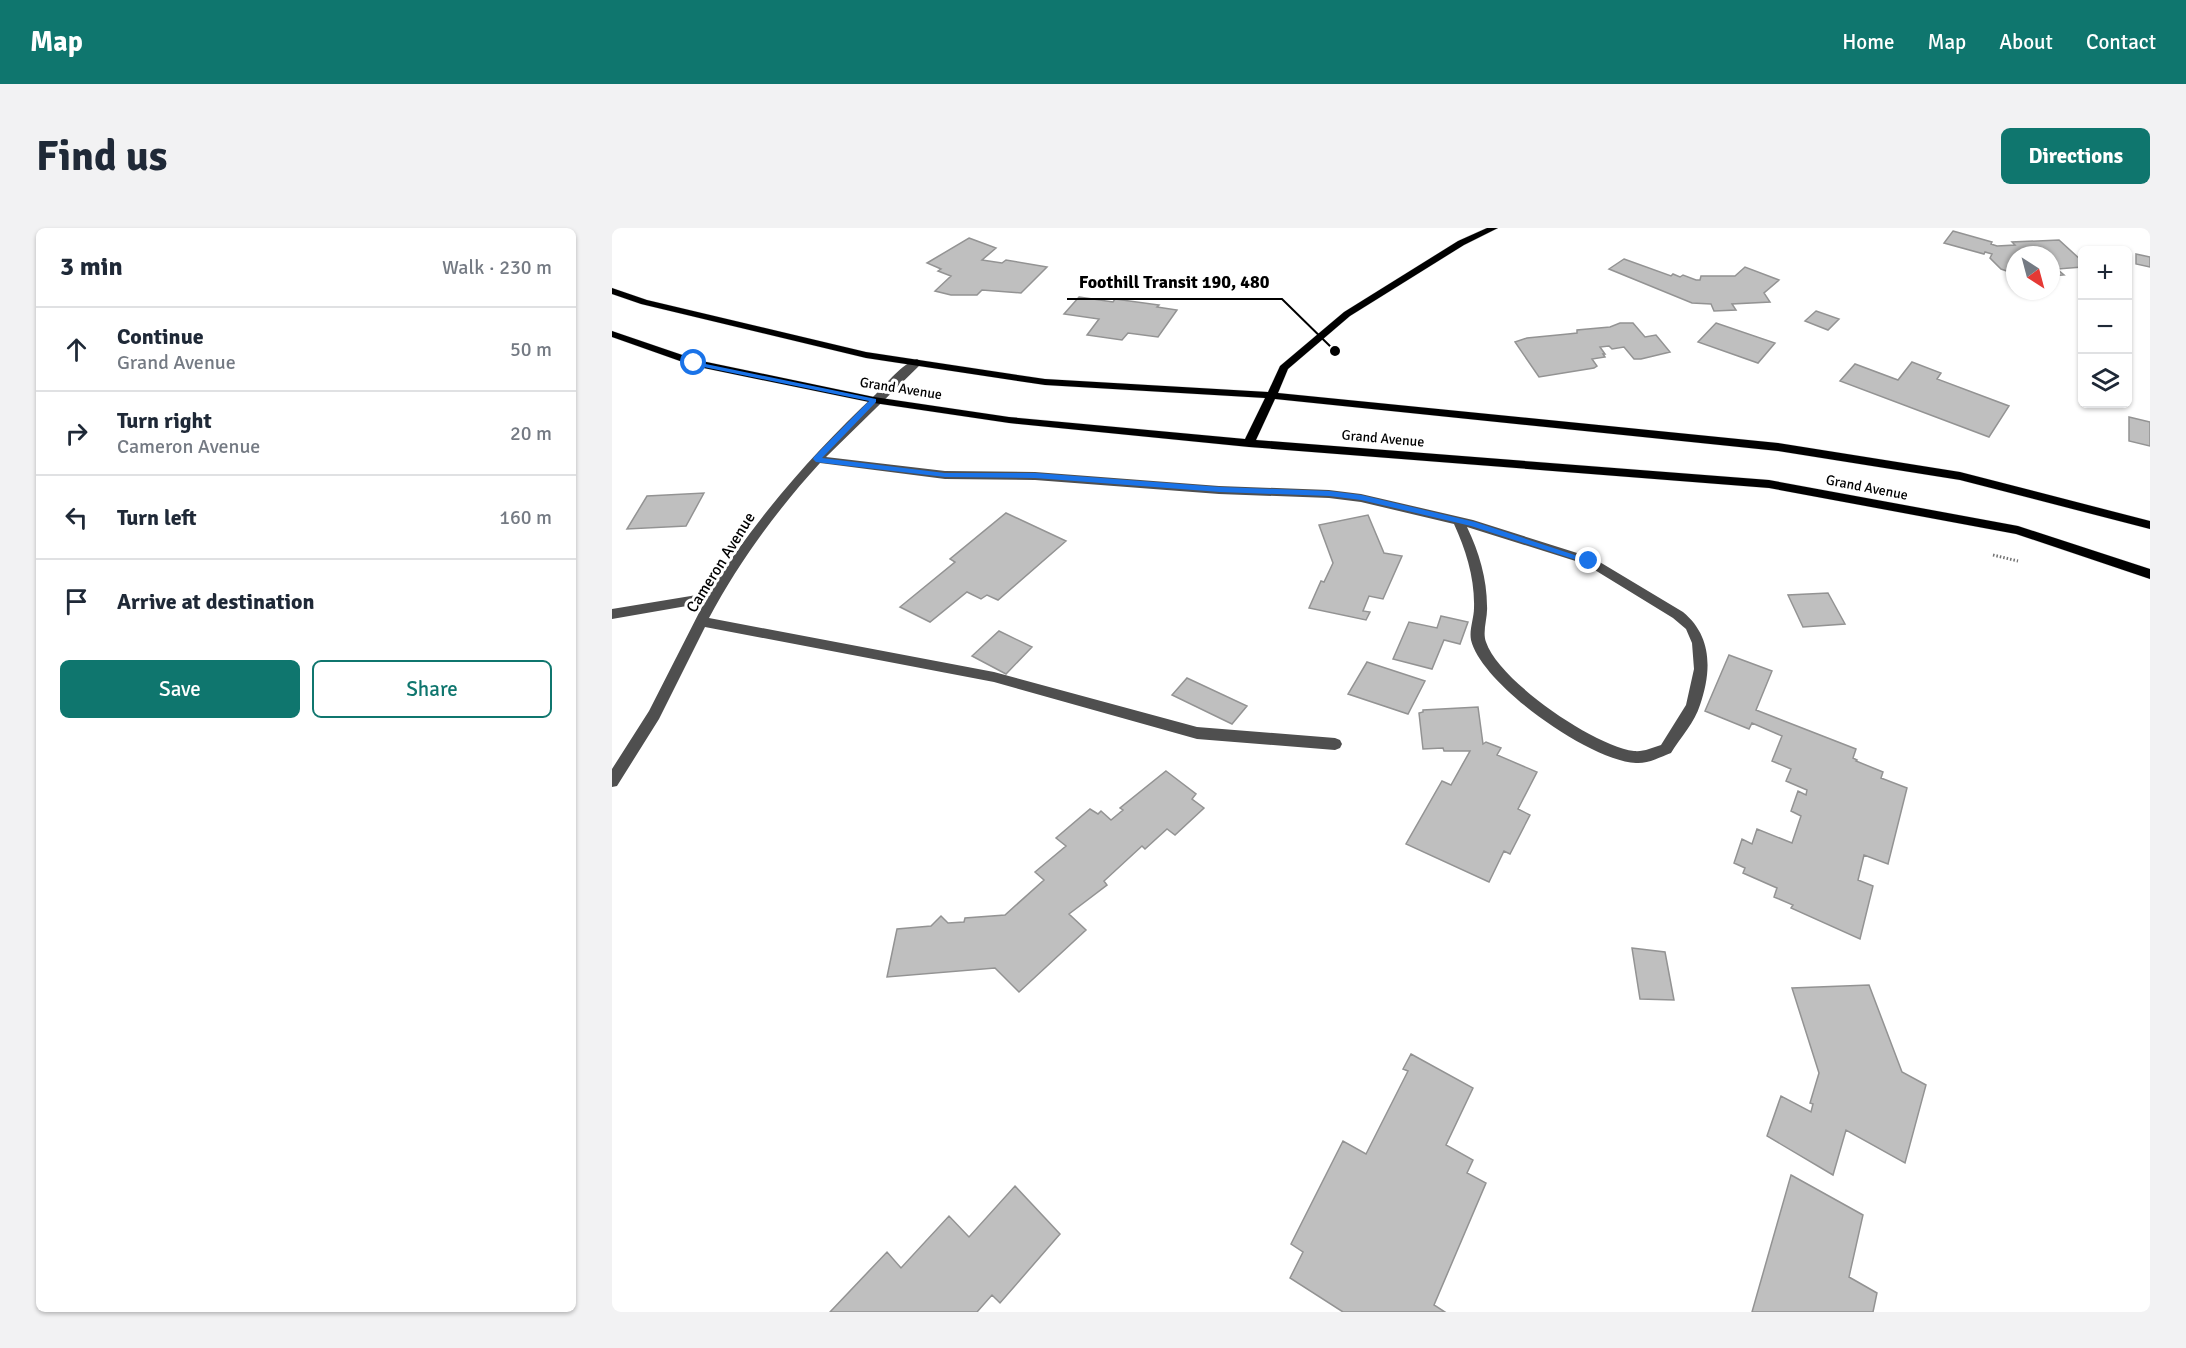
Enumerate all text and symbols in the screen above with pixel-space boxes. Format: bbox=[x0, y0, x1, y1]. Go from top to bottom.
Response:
text: Map bbox=[30, 25, 83, 59]
text: Home bbox=[1842, 29, 1895, 55]
text: Map bbox=[1928, 29, 1966, 55]
text: About bbox=[1999, 29, 2053, 55]
text: Contact bbox=[2086, 29, 2156, 55]
button: Directions bbox=[2001, 128, 2150, 184]
text: Find us bbox=[36, 131, 167, 182]
north arrow bbox=[2006, 246, 2060, 300]
map controls bbox=[2078, 246, 2132, 408]
button: + bbox=[2078, 246, 2132, 300]
text: 3 min bbox=[60, 251, 123, 283]
text: Walk · 230 m bbox=[442, 255, 552, 280]
callout: Foothill Transit 190, 480 bbox=[1067, 263, 1282, 299]
text: Foothill Transit 190, 480 bbox=[1079, 271, 1270, 293]
button: − bbox=[2078, 300, 2132, 354]
text: Continue bbox=[117, 323, 204, 350]
icon: ahead bbox=[60, 333, 93, 366]
text: 50 m bbox=[510, 337, 552, 362]
route start bbox=[680, 349, 706, 375]
text: Grand Avenue bbox=[117, 350, 236, 375]
button: layers bbox=[2078, 354, 2132, 408]
street label: Grand Avenue bbox=[859, 374, 943, 403]
text: Turn right bbox=[117, 407, 212, 434]
icon: right bbox=[60, 417, 93, 450]
text: 20 m bbox=[510, 421, 552, 446]
street label: Grand Avenue bbox=[1341, 426, 1425, 451]
text: Cameron Avenue bbox=[117, 434, 260, 459]
street label: Grand Avenue bbox=[1824, 471, 1909, 504]
icon: left bbox=[60, 501, 93, 534]
text: Turn left bbox=[117, 504, 197, 531]
text: 160 m bbox=[499, 505, 552, 530]
street label: Cameron Avenue bbox=[682, 509, 760, 616]
route end bbox=[1575, 547, 1601, 573]
icon: arrive bbox=[60, 585, 93, 618]
text: Arrive at destination bbox=[117, 588, 314, 615]
button: Save bbox=[60, 660, 300, 718]
button: Share bbox=[312, 660, 552, 718]

